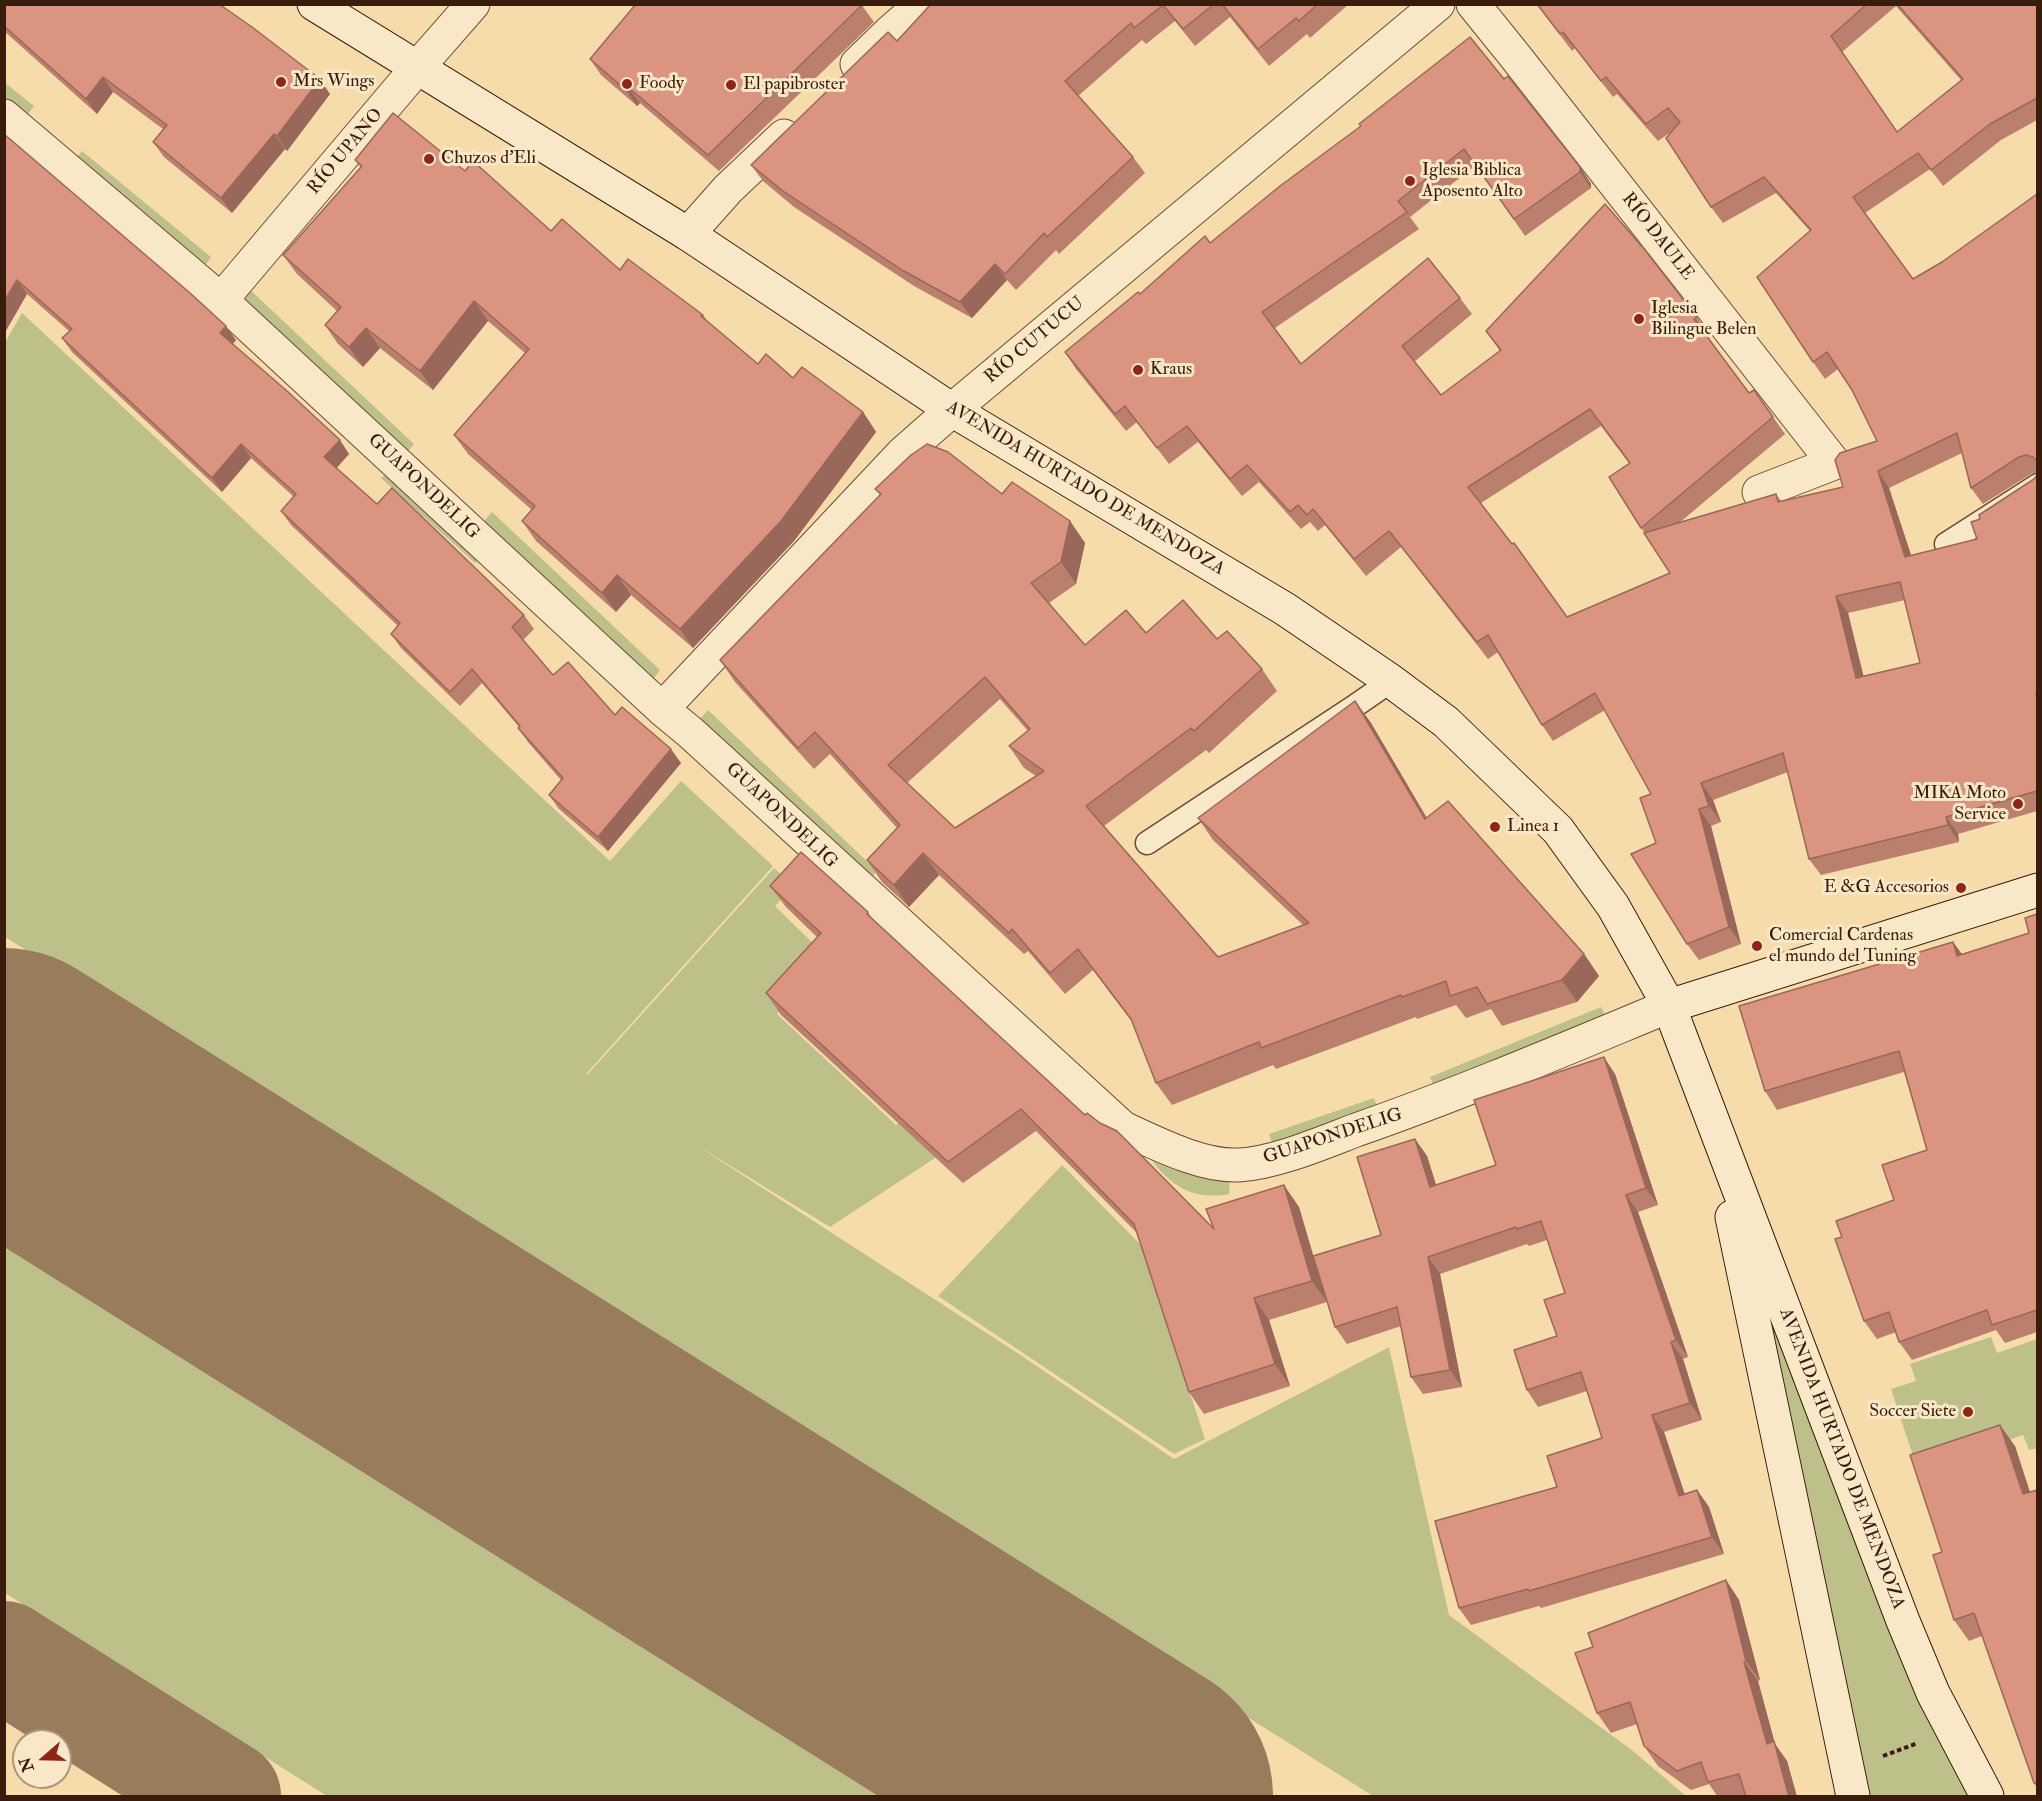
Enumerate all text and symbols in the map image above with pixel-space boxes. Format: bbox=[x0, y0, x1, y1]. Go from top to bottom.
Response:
place label: Mrs Wings bbox=[293, 71, 374, 93]
place label: Foody bbox=[639, 73, 684, 95]
place label: El papibroster bbox=[743, 74, 845, 96]
marker: Mrs Wings bbox=[274, 75, 288, 89]
marker: Foody bbox=[620, 77, 634, 91]
marker: El papibroster bbox=[724, 78, 738, 92]
street label: RÍO UPANO bbox=[304, 105, 388, 199]
place label: Chuzos d'Eli bbox=[441, 148, 536, 170]
marker: Chuzos d'Eli bbox=[422, 152, 436, 166]
place label: Iglesia Biblica Aposento Alto bbox=[1422, 160, 1523, 202]
marker: Iglesia Biblica Aposento Alto bbox=[1403, 174, 1417, 188]
street label: RÍO DAULE bbox=[1616, 189, 1698, 285]
street label: RÍO CUTUCU bbox=[981, 293, 1089, 389]
place label: Iglesia Bilingue Belen bbox=[1651, 298, 1756, 340]
marker: Iglesia Bilingue Belen bbox=[1632, 312, 1646, 326]
place label: Kraus bbox=[1150, 359, 1192, 381]
marker: Kraus bbox=[1131, 363, 1145, 377]
street label: AVENIDA HURTADO DE MENDOZA bbox=[942, 397, 1228, 581]
street label: GUAPONDELIG bbox=[363, 430, 483, 544]
street label: GUAPONDELIG bbox=[721, 759, 841, 873]
place label: MIKA Moto Service bbox=[1913, 783, 2006, 826]
marker: MIKA Moto Service bbox=[2011, 797, 2025, 811]
place label: Linea 1 bbox=[1507, 816, 1559, 838]
marker: Linea 1 bbox=[1488, 820, 1502, 834]
place label: E &G Accesorios bbox=[1824, 877, 1949, 899]
marker: E &G Accesorios bbox=[1954, 881, 1968, 895]
place label: Comercial Cardenas el mundo del Tuning bbox=[1769, 925, 1916, 968]
marker: Comercial Cardenas el mundo del Tuning bbox=[1750, 939, 1764, 953]
street label: GUAPONDELIG bbox=[1261, 1104, 1405, 1170]
street label: AVENIDA HURTADO DE MENDOZA bbox=[1773, 1305, 1909, 1613]
place label: Soccer Siete bbox=[1869, 1401, 1956, 1423]
marker: Soccer Siete bbox=[1961, 1405, 1975, 1419]
north arrow bbox=[12, 1729, 72, 1789]
text: N bbox=[15, 1754, 39, 1775]

